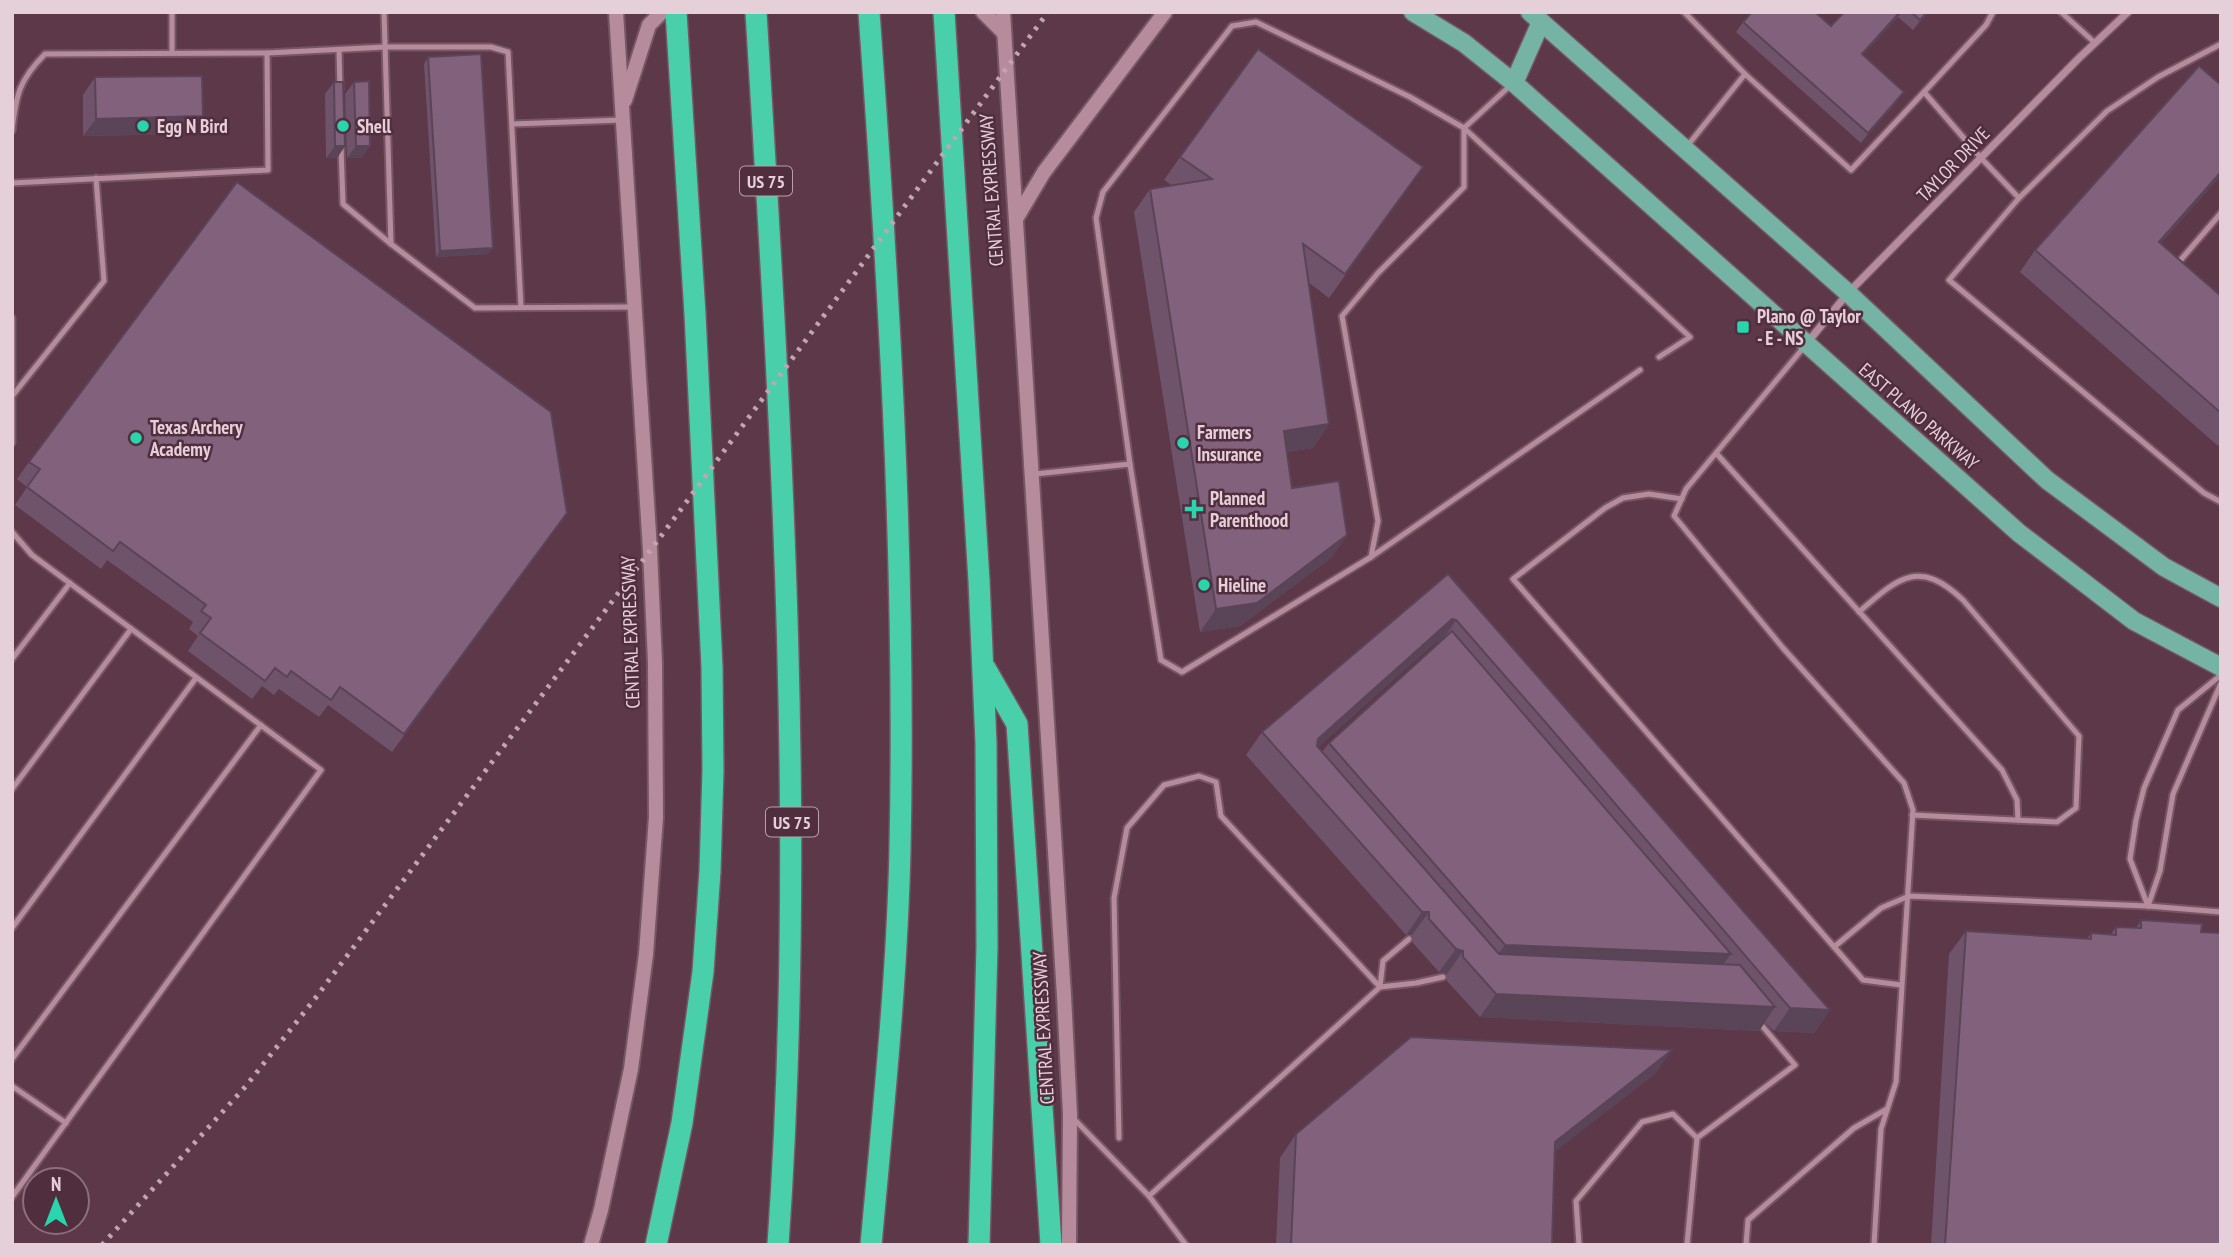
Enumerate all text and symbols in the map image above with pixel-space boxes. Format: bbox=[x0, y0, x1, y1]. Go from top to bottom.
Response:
street label: CENTRAL EXPRESSWAY bbox=[974, 112, 1008, 267]
place label: Egg N Bird bbox=[157, 114, 228, 138]
place label: Shell bbox=[357, 114, 392, 138]
marker: Egg N Bird bbox=[135, 118, 151, 134]
marker: Shell bbox=[335, 118, 351, 134]
street label: TAYLOR DRIVE bbox=[1911, 122, 1995, 206]
road number: US 75 bbox=[740, 166, 792, 196]
place label: Plano @ Taylor - E - NS bbox=[1757, 304, 1861, 350]
marker: Plano @ Taylor - E - NS bbox=[1735, 319, 1751, 335]
street label: EAST PLANO PARKWAY bbox=[1854, 357, 1984, 475]
place label: Texas Archery Academy bbox=[149, 415, 243, 461]
place label: Farmers Insurance bbox=[1197, 420, 1262, 466]
marker: Texas Archery Academy bbox=[128, 430, 144, 446]
marker: Farmers Insurance bbox=[1175, 435, 1191, 451]
place label: Planned Parenthood bbox=[1210, 486, 1288, 532]
marker: Planned Parenthood bbox=[1184, 499, 1204, 519]
street label: CENTRAL EXPRESSWAY bbox=[615, 555, 645, 709]
place label: Hieline bbox=[1218, 573, 1266, 597]
marker: Hieline bbox=[1196, 577, 1212, 593]
road number: US 75 bbox=[766, 808, 818, 836]
street label: CENTRAL EXPRESSWAY bbox=[1027, 951, 1059, 1105]
north arrow bbox=[21, 1166, 91, 1236]
text: N bbox=[51, 1172, 61, 1196]

